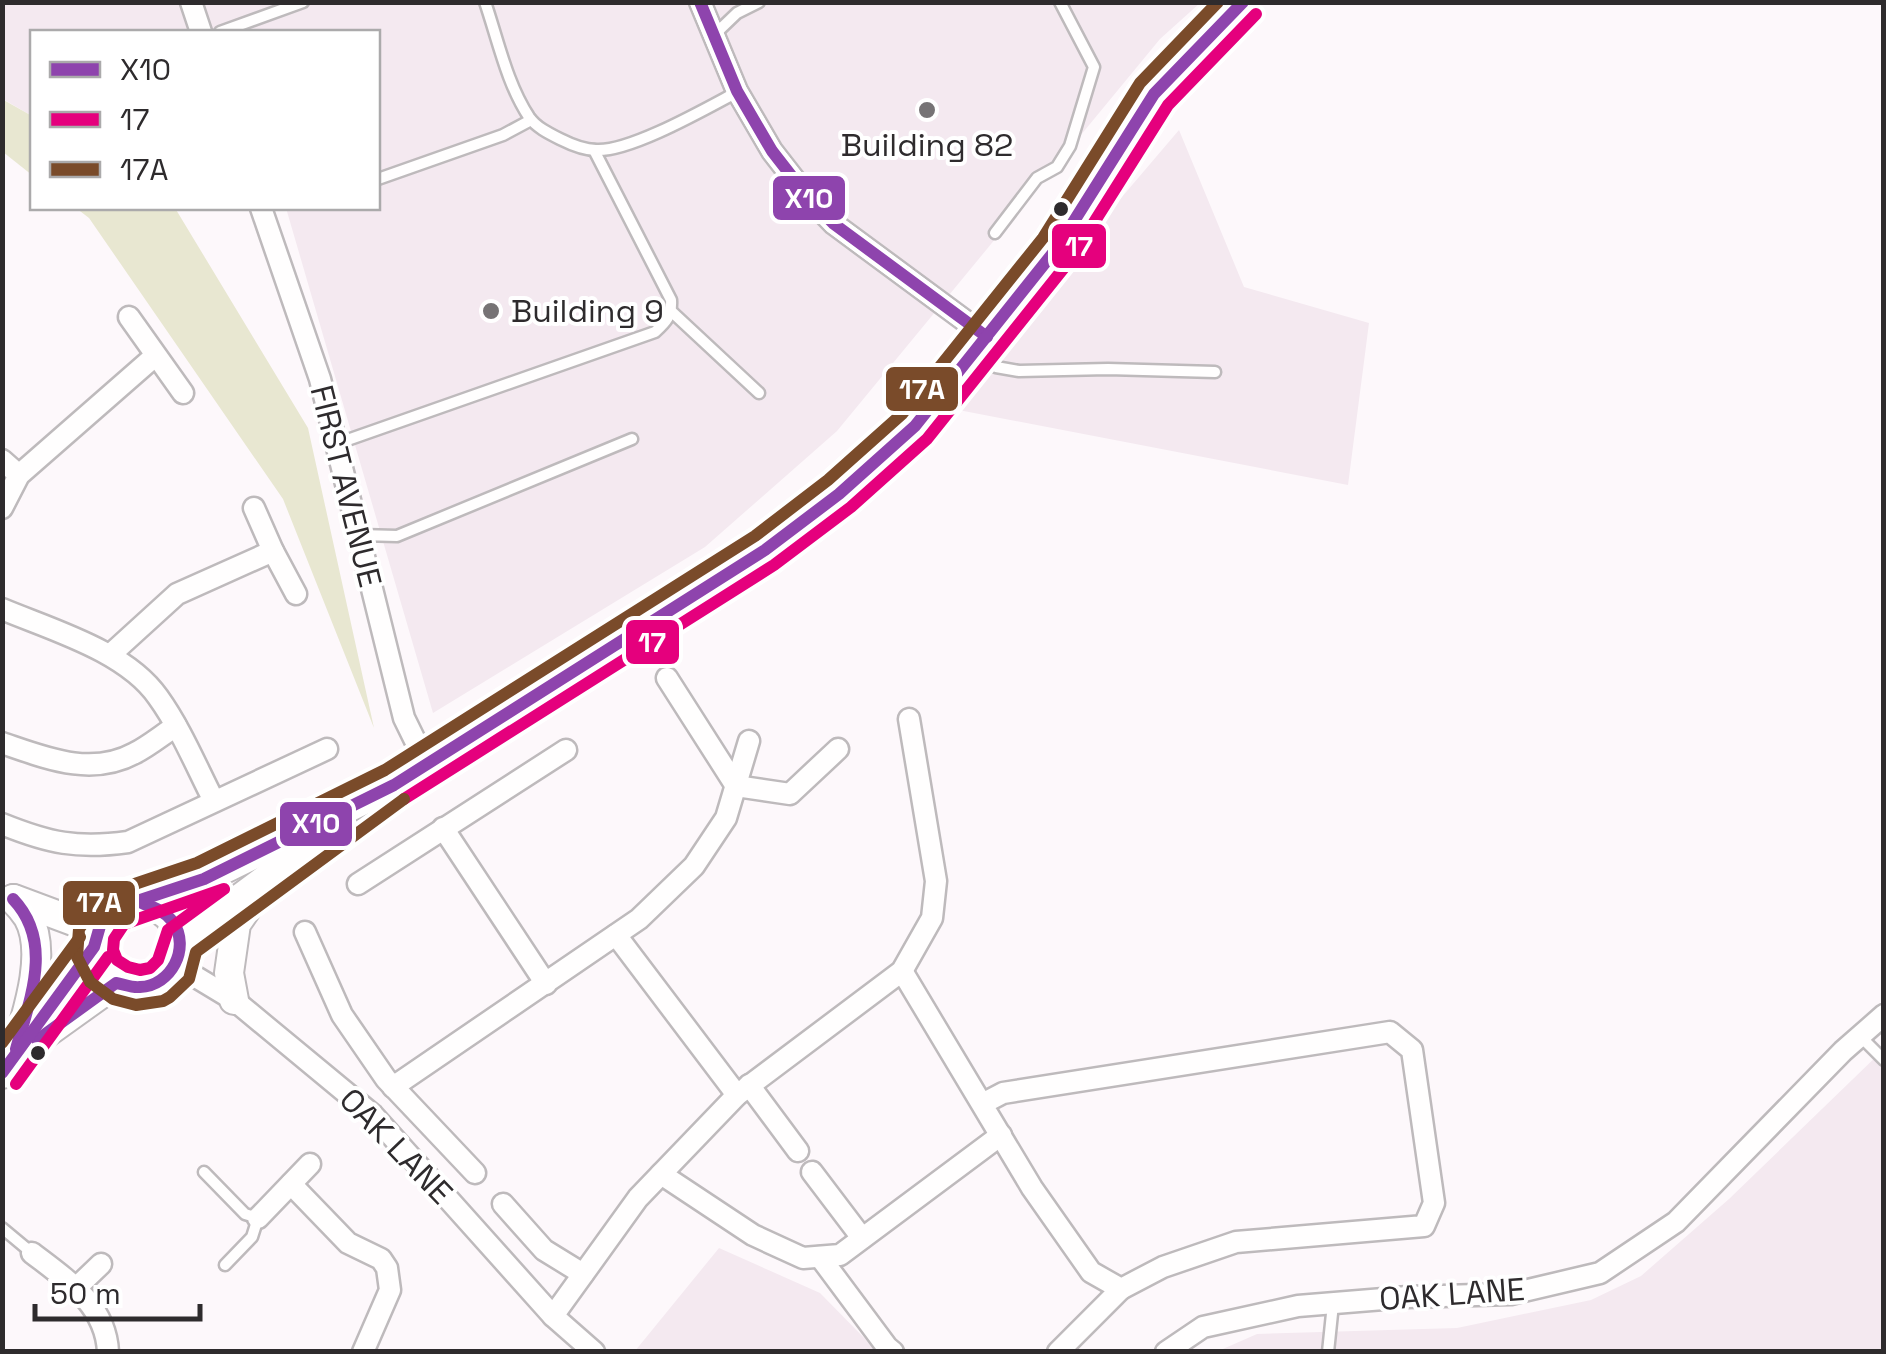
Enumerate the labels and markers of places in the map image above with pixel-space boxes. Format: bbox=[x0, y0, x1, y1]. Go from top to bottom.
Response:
marker: Building 82 bbox=[916, 99, 938, 121]
place label: Building 82 bbox=[841, 125, 1013, 165]
unlabelled marker bbox=[1051, 199, 1071, 219]
place label: Building 9 bbox=[511, 291, 664, 331]
marker: Building 9 bbox=[480, 300, 502, 322]
unlabelled marker bbox=[28, 1043, 48, 1063]

